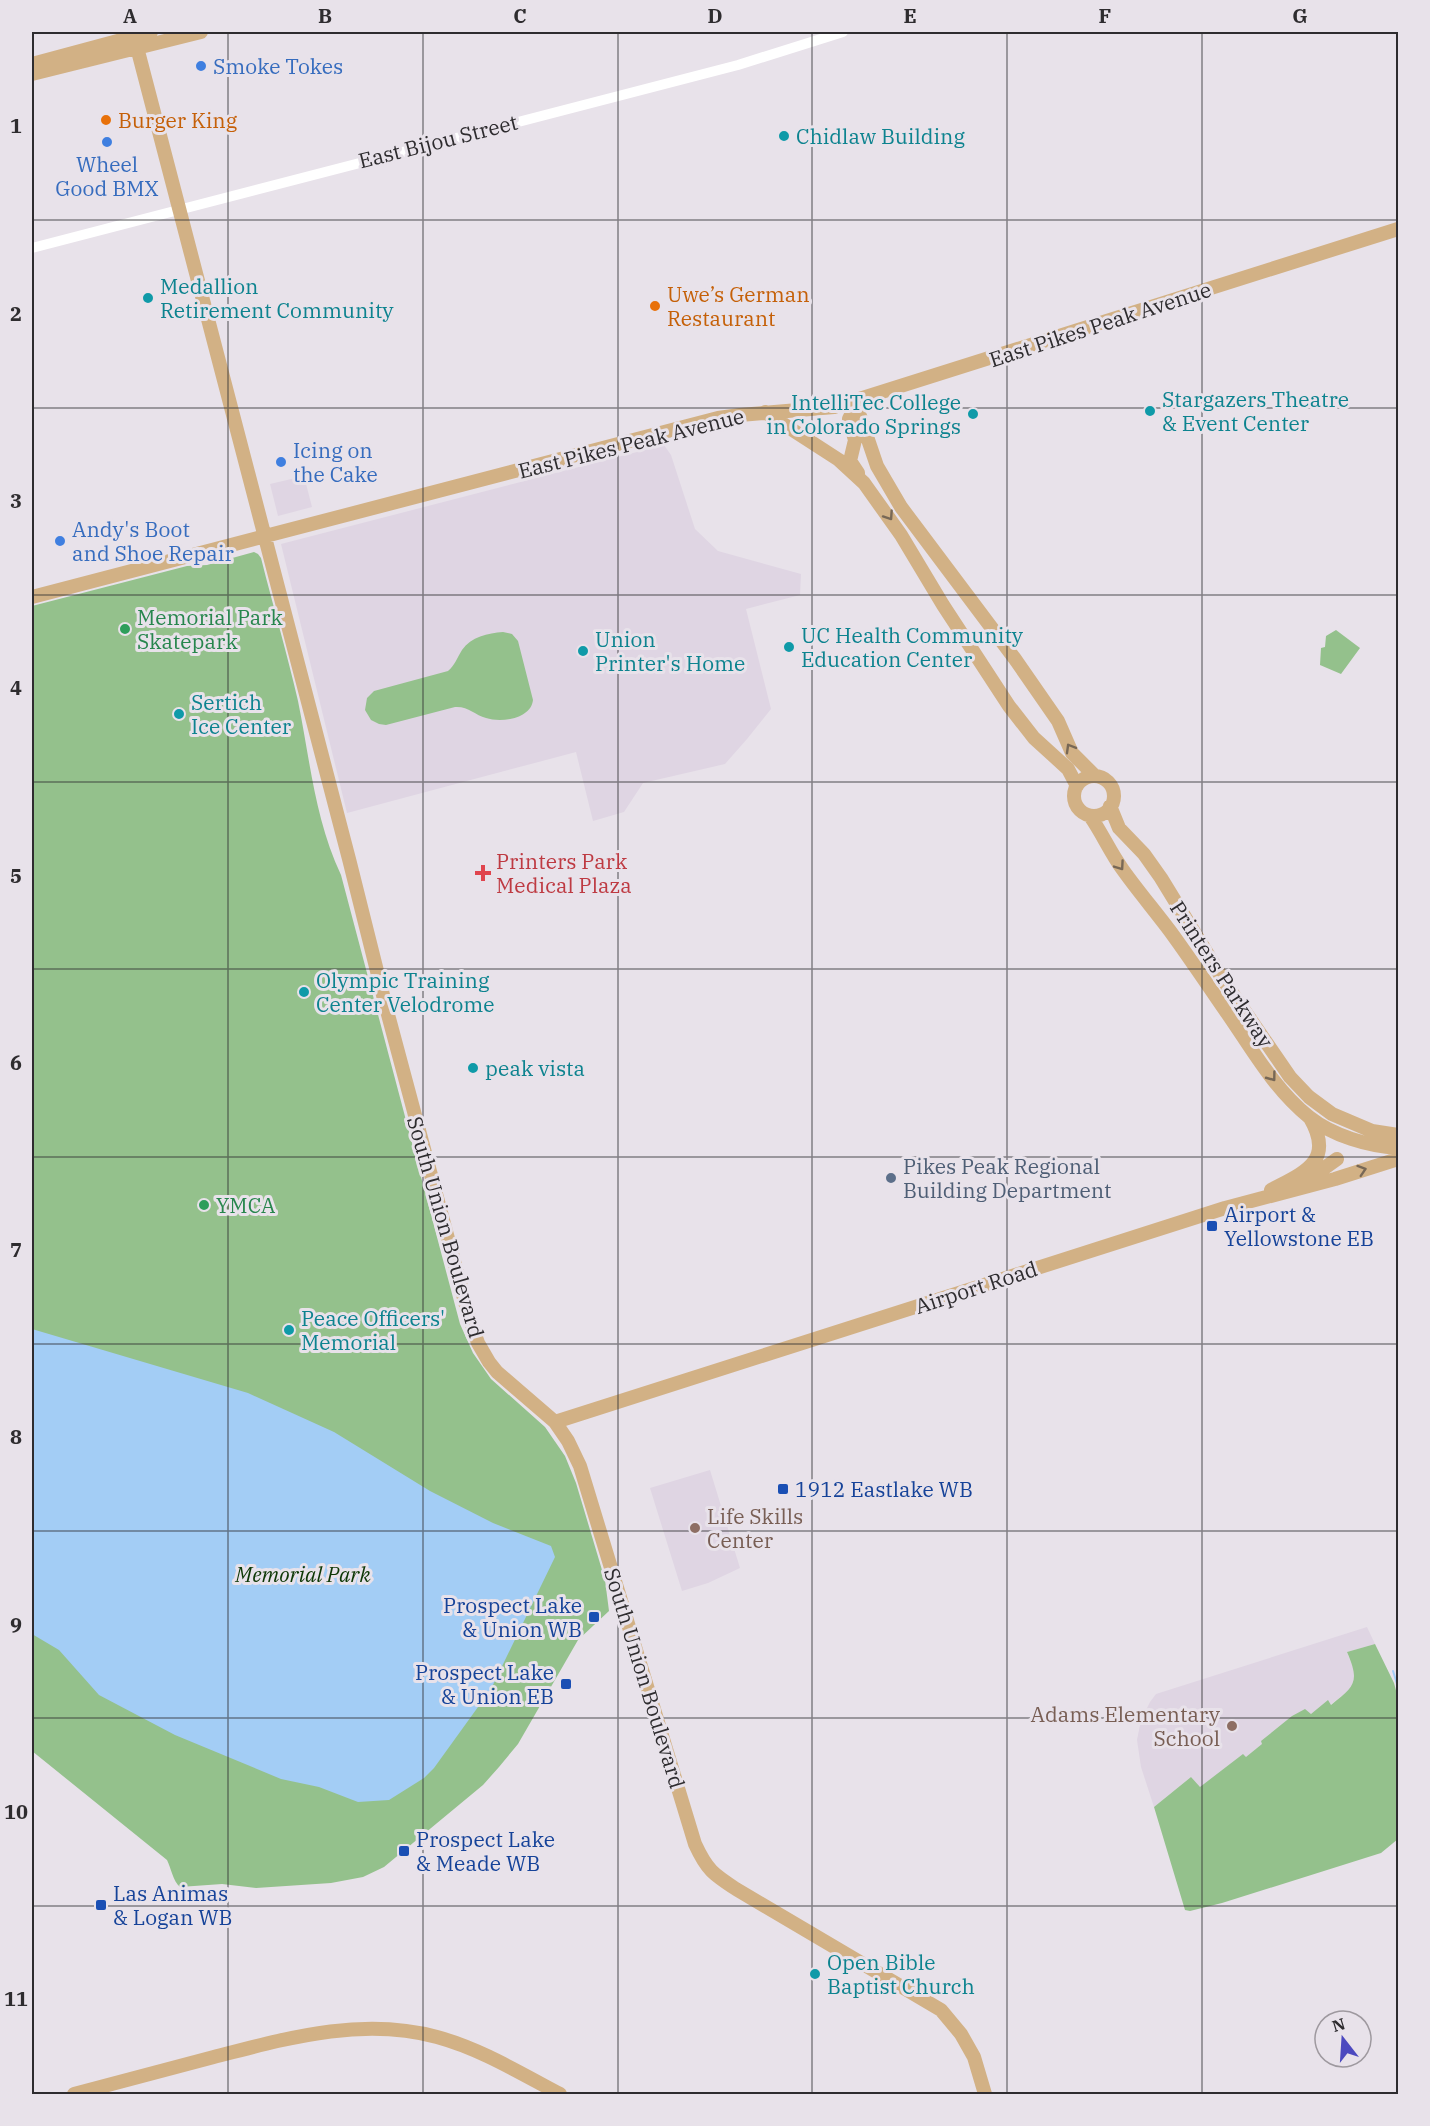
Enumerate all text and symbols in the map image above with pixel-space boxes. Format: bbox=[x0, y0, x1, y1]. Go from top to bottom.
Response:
text: A bbox=[123, 2, 137, 29]
text: B bbox=[318, 2, 332, 29]
text: C bbox=[513, 2, 527, 29]
text: D bbox=[707, 2, 723, 29]
text: E bbox=[903, 2, 917, 29]
text: F bbox=[1099, 2, 1111, 29]
text: G bbox=[1292, 2, 1308, 29]
place label: Smoke Tokes bbox=[213, 52, 343, 80]
marker: Smoke Tokes bbox=[194, 59, 208, 73]
place label: Burger King bbox=[118, 106, 238, 134]
street label: East Bijou Street bbox=[355, 108, 521, 174]
text: 1 bbox=[10, 112, 22, 139]
marker: Burger King bbox=[99, 113, 113, 127]
place label: Chidlaw Building bbox=[796, 122, 965, 150]
marker: Chidlaw Building bbox=[777, 129, 791, 143]
marker: Wheel Good BMX bbox=[100, 135, 114, 149]
place label: Wheel Good BMX bbox=[55, 150, 159, 202]
place label: Medallion Retirement Community bbox=[160, 272, 394, 324]
street label: East Pikes Peak Avenue bbox=[985, 275, 1215, 373]
place label: Uwe’s German Restaurant bbox=[667, 280, 810, 332]
marker: Medallion Retirement Community bbox=[141, 291, 155, 305]
marker: Uwe’s German Restaurant bbox=[648, 299, 662, 313]
text: 2 bbox=[10, 300, 22, 327]
place label: Stargazers Theatre & Event Center bbox=[1162, 385, 1349, 437]
place label: IntelliTec College in Colorado Springs bbox=[766, 388, 961, 440]
street label: East Pikes Peak Avenue bbox=[515, 401, 747, 485]
marker: Stargazers Theatre & Event Center bbox=[1143, 404, 1157, 418]
marker: IntelliTec College in Colorado Springs bbox=[966, 407, 980, 421]
place label: Icing on the Cake bbox=[293, 436, 378, 488]
marker: Icing on the Cake bbox=[274, 455, 288, 469]
text: 3 bbox=[10, 487, 22, 514]
one-way arrow bbox=[882, 509, 893, 520]
place label: Andy's Boot and Shoe Repair bbox=[72, 515, 234, 567]
marker: Andy's Boot and Shoe Repair bbox=[53, 534, 67, 548]
place label: Memorial Park Skatepark bbox=[137, 603, 284, 655]
place label: UC Health Community Education Center bbox=[801, 621, 1024, 673]
marker: Memorial Park Skatepark bbox=[118, 622, 132, 636]
place label: Union Printer's Home bbox=[595, 625, 745, 677]
marker: UC Health Community Education Center bbox=[782, 640, 796, 654]
marker: Union Printer's Home bbox=[576, 644, 590, 658]
text: 4 bbox=[10, 674, 22, 701]
place label: Sertich Ice Center bbox=[191, 688, 292, 740]
marker: Sertich Ice Center bbox=[172, 707, 186, 721]
one-way arrow bbox=[1066, 744, 1077, 754]
place label: Printers Park Medical Plaza bbox=[496, 847, 632, 899]
one-way arrow bbox=[1113, 859, 1124, 870]
text: 5 bbox=[10, 862, 22, 889]
marker: Printers Park Medical Plaza bbox=[474, 864, 492, 882]
street label: Printers Parkway bbox=[1164, 895, 1280, 1053]
place label: Olympic Training Center Velodrome bbox=[316, 966, 495, 1018]
marker: Olympic Training Center Velodrome bbox=[297, 985, 311, 999]
text: 6 bbox=[10, 1049, 22, 1076]
place label: peak vista bbox=[485, 1054, 585, 1082]
marker: peak vista bbox=[466, 1061, 480, 1075]
one-way arrow bbox=[1264, 1070, 1275, 1081]
street label: South Union Boulevard bbox=[401, 1113, 491, 1341]
place label: Pikes Peak Regional Building Department bbox=[903, 1152, 1112, 1204]
one-way arrow bbox=[1356, 1165, 1367, 1178]
marker: Pikes Peak Regional Building Department bbox=[884, 1171, 898, 1185]
place label: YMCA bbox=[216, 1191, 276, 1219]
marker: YMCA bbox=[197, 1198, 211, 1212]
place label: Airport & Yellowstone EB bbox=[1224, 1200, 1374, 1252]
marker: Airport & Yellowstone EB bbox=[1205, 1219, 1219, 1233]
text: 7 bbox=[10, 1236, 22, 1263]
street label: Airport Road bbox=[911, 1254, 1041, 1320]
place label: Peace Officers' Memorial bbox=[301, 1304, 445, 1356]
marker: Peace Officers' Memorial bbox=[282, 1323, 296, 1337]
text: 8 bbox=[10, 1423, 22, 1450]
place label: 1912 Eastlake WB bbox=[795, 1475, 973, 1503]
marker: 1912 Eastlake WB bbox=[776, 1482, 790, 1496]
place label: Life Skills Center bbox=[707, 1502, 803, 1554]
marker: Life Skills Center bbox=[688, 1521, 702, 1535]
park label: Memorial Park bbox=[234, 1560, 372, 1588]
street label: South Union Boulevard bbox=[598, 1564, 692, 1792]
place label: Prospect Lake & Union WB bbox=[443, 1591, 582, 1643]
marker: Prospect Lake & Union WB bbox=[587, 1610, 601, 1624]
text: 9 bbox=[10, 1611, 22, 1638]
place label: Prospect Lake & Union EB bbox=[415, 1658, 554, 1710]
marker: Prospect Lake & Union EB bbox=[559, 1677, 573, 1691]
place label: Adams Elementary School bbox=[1031, 1700, 1221, 1752]
marker: Adams Elementary School bbox=[1225, 1719, 1239, 1733]
text: 10 bbox=[4, 1798, 28, 1825]
place label: Prospect Lake & Meade WB bbox=[416, 1825, 555, 1877]
marker: Prospect Lake & Meade WB bbox=[397, 1844, 411, 1858]
place label: Las Animas & Logan WB bbox=[113, 1879, 233, 1931]
marker: Las Animas & Logan WB bbox=[94, 1898, 108, 1912]
place label: Open Bible Baptist Church bbox=[827, 1948, 975, 2000]
marker: Open Bible Baptist Church bbox=[808, 1967, 822, 1981]
text: 11 bbox=[4, 1985, 28, 2012]
north arrow bbox=[1313, 2009, 1373, 2069]
text: N bbox=[1330, 2013, 1348, 2036]

